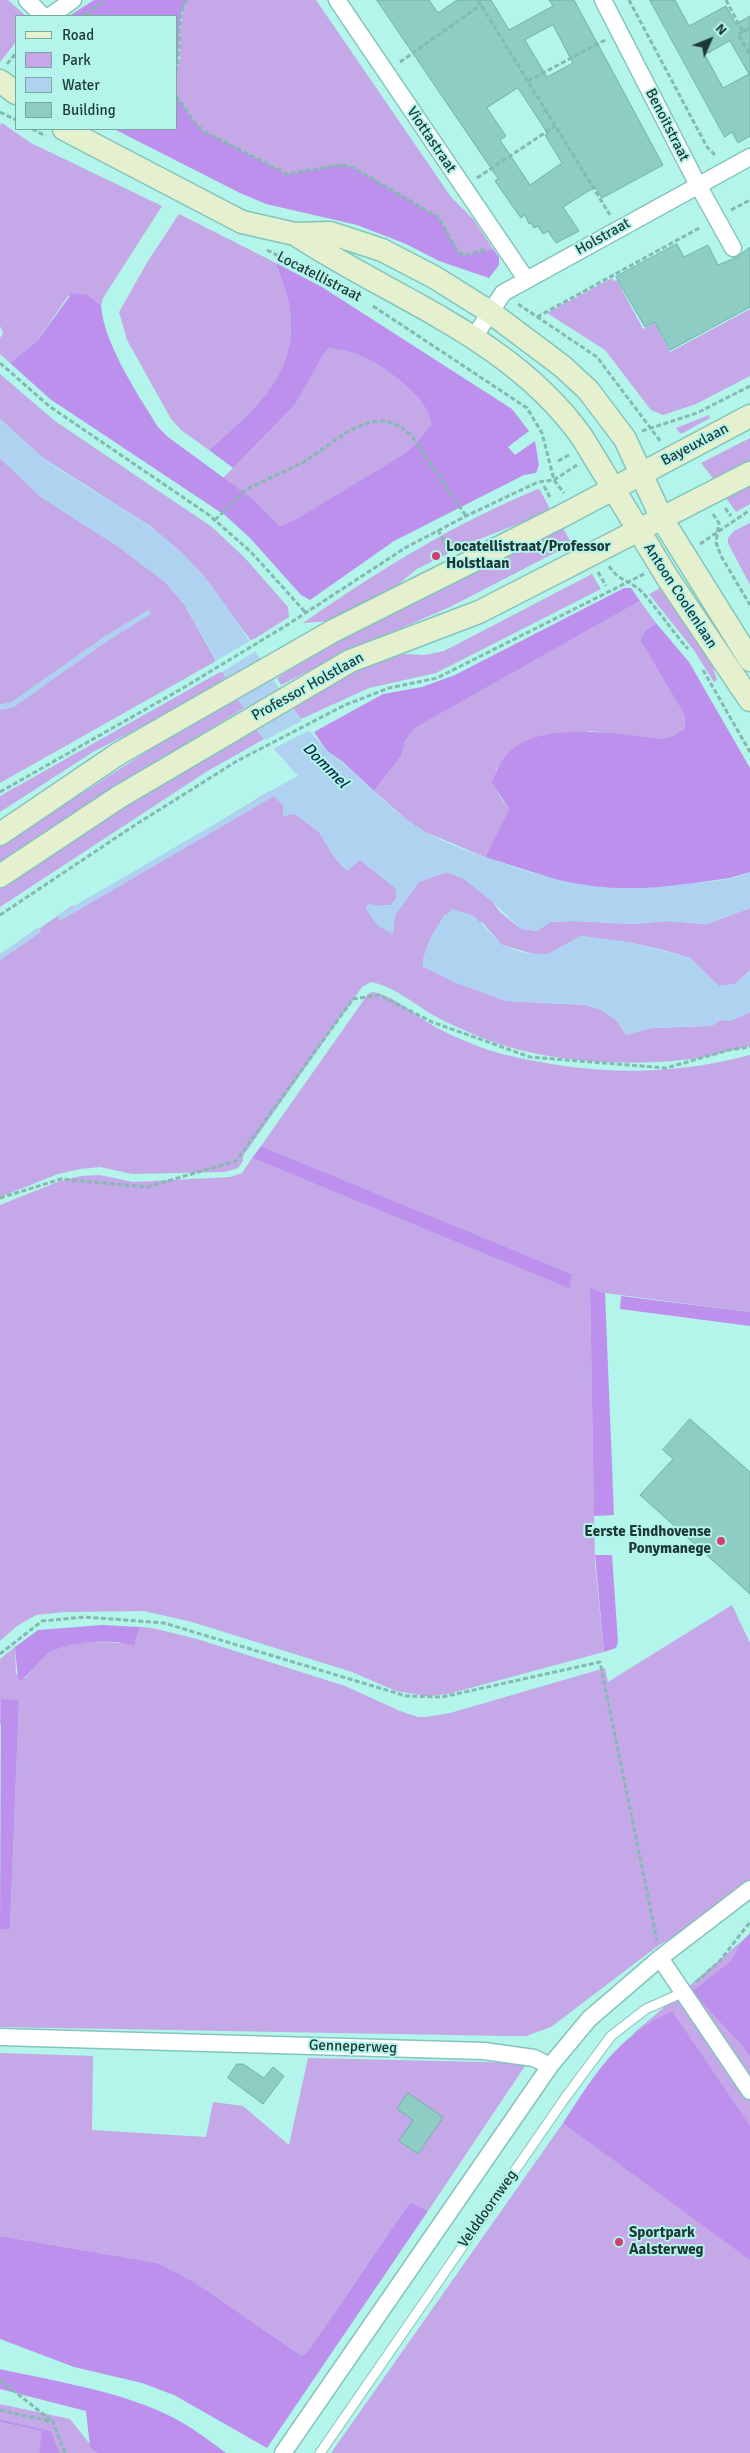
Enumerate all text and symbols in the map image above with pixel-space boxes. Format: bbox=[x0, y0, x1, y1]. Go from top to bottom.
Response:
legend bbox=[15, 15, 178, 130]
north arrow bbox=[685, 15, 735, 65]
text: N bbox=[712, 20, 731, 39]
text: Road bbox=[62, 26, 94, 44]
text: Park bbox=[62, 51, 91, 69]
text: Water bbox=[62, 76, 100, 94]
street label: Benoitstraat bbox=[641, 86, 693, 164]
text: Building bbox=[62, 101, 116, 119]
street label: Viottastraat bbox=[402, 103, 460, 177]
street label: Holstraat bbox=[572, 215, 634, 259]
street label: Locatellistraat bbox=[274, 248, 364, 306]
street label: Bayeuxlaan bbox=[658, 420, 732, 470]
place label: Locatellistraat/Professor Holstlaan bbox=[446, 538, 611, 573]
street label: Antoon Coolenlaan bbox=[639, 540, 721, 652]
marker: Locatellistraat/Professor Holstlaan bbox=[430, 550, 442, 562]
street label: Professor Holstlaan bbox=[249, 649, 367, 725]
water label: Dommel bbox=[298, 739, 352, 793]
place label: Eerste Eindhovense Ponymanege bbox=[584, 1523, 711, 1558]
marker: Eerste Eindhovense Ponymanege bbox=[715, 1535, 727, 1547]
street label: Genneperweg bbox=[309, 2036, 397, 2058]
street label: Velddoornweg bbox=[455, 2167, 521, 2251]
place label: Sportpark Aalsterweg bbox=[629, 2224, 704, 2259]
marker: Sportpark Aalsterweg bbox=[613, 2236, 625, 2248]

